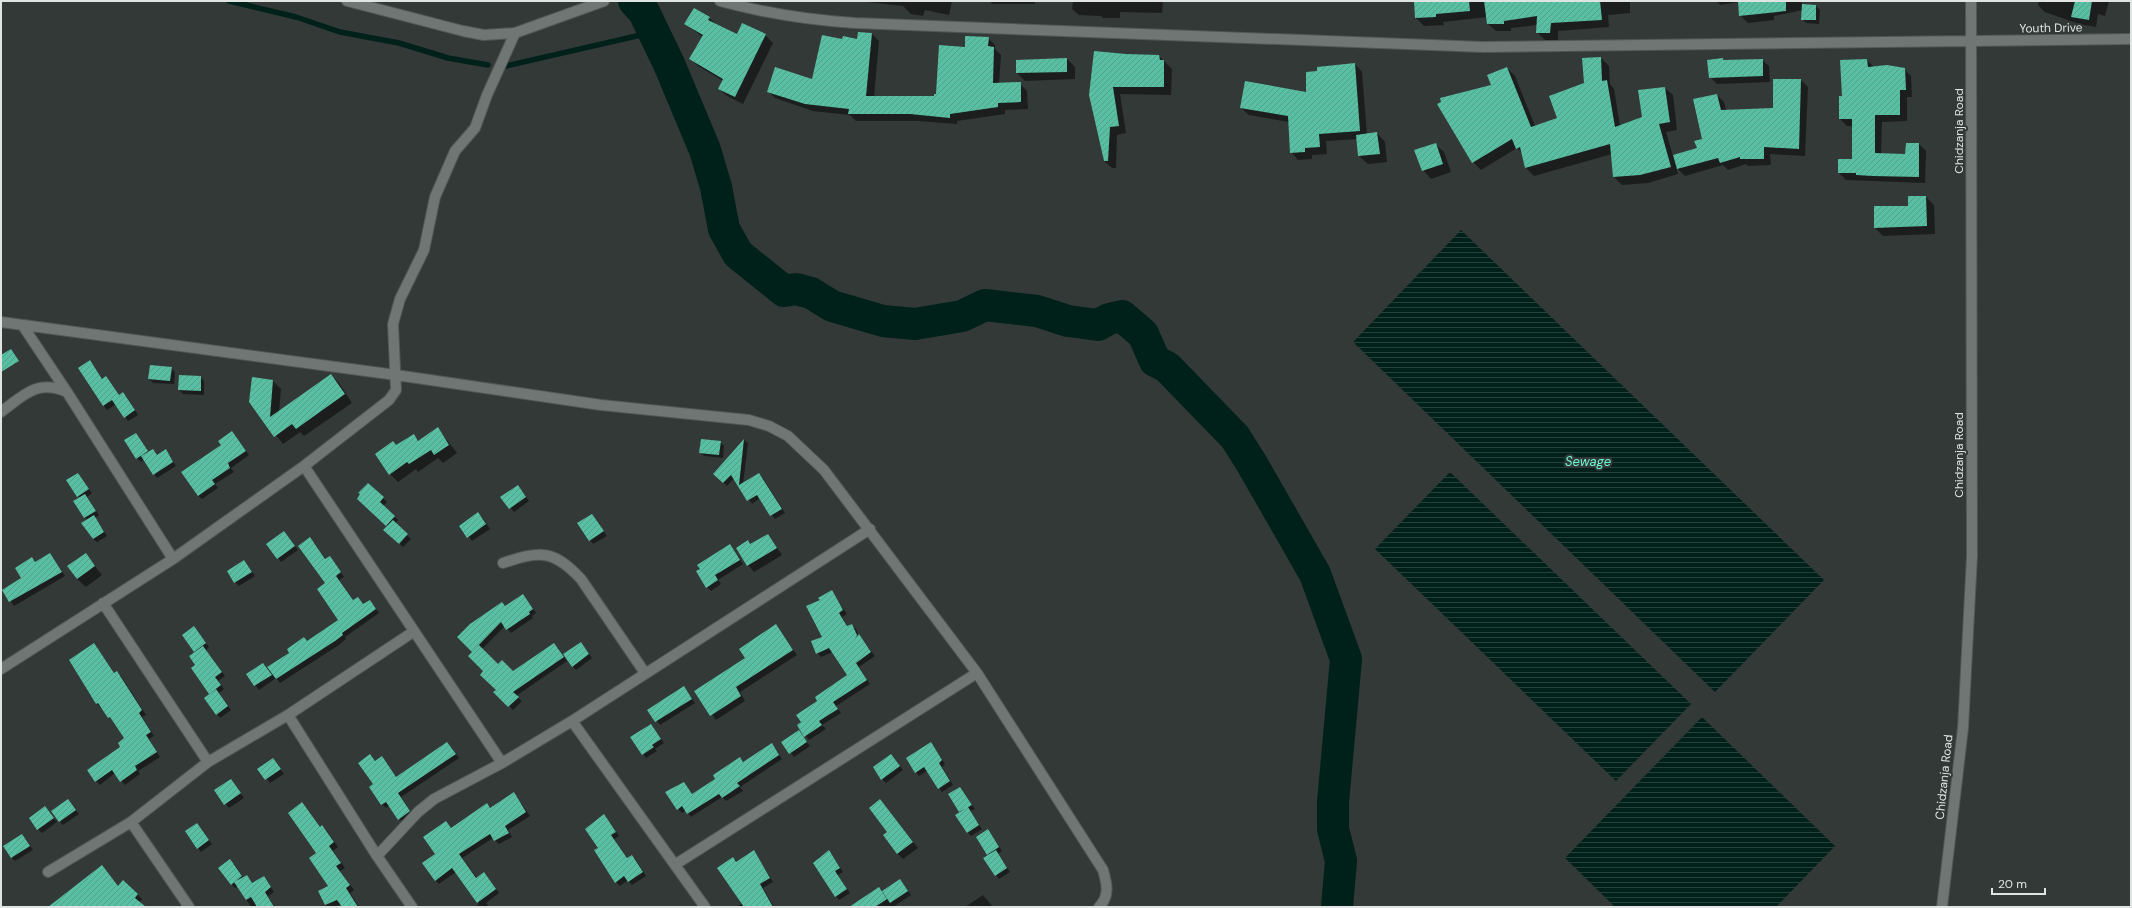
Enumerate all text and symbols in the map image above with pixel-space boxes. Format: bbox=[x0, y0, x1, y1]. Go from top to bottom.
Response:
street label: Youth Drive bbox=[2019, 19, 2083, 37]
street label: Chidzanja Road bbox=[1951, 88, 1967, 174]
street label: Chidzanja Road bbox=[1951, 412, 1967, 498]
water label: Sewage bbox=[1565, 453, 1611, 470]
street label: Chidzanja Road bbox=[1932, 734, 1956, 820]
scale bar bbox=[1992, 870, 2045, 896]
text: 20 m bbox=[1998, 876, 2027, 892]

